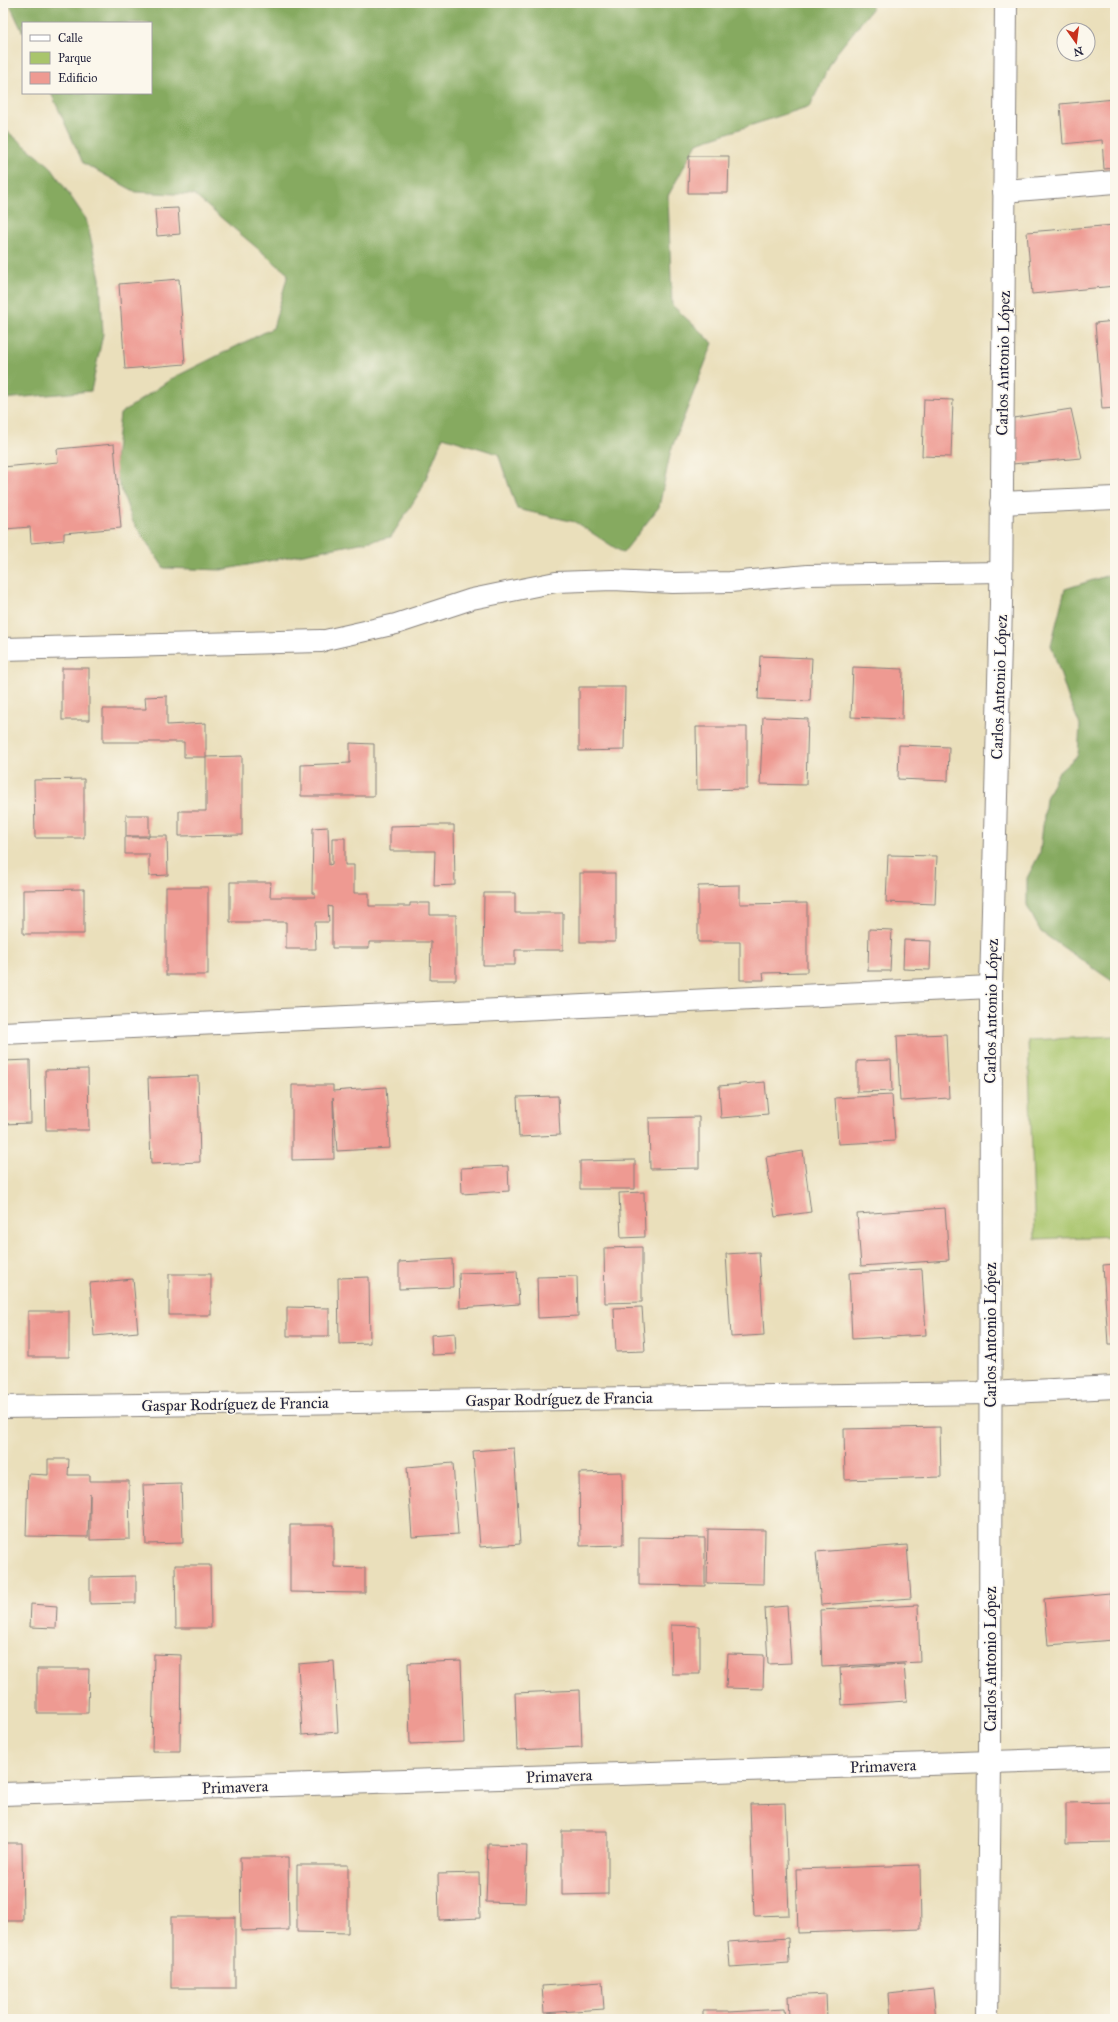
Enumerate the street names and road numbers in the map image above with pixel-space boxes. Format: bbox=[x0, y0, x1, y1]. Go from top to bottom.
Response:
street label: Carlos Antonio López bbox=[992, 290, 1014, 436]
street label: Carlos Antonio López bbox=[987, 614, 1011, 760]
street label: Carlos Antonio López bbox=[980, 938, 1002, 1084]
street label: Carlos Antonio López bbox=[981, 1262, 1000, 1408]
street label: Gaspar Rodríguez de Francia bbox=[465, 1388, 653, 1411]
street label: Gaspar Rodríguez de Francia bbox=[141, 1393, 329, 1416]
street label: Carlos Antonio López bbox=[981, 1586, 1000, 1732]
street label: Primavera bbox=[849, 1755, 917, 1777]
street label: Primavera bbox=[525, 1765, 593, 1787]
street label: Primavera bbox=[201, 1776, 269, 1798]

